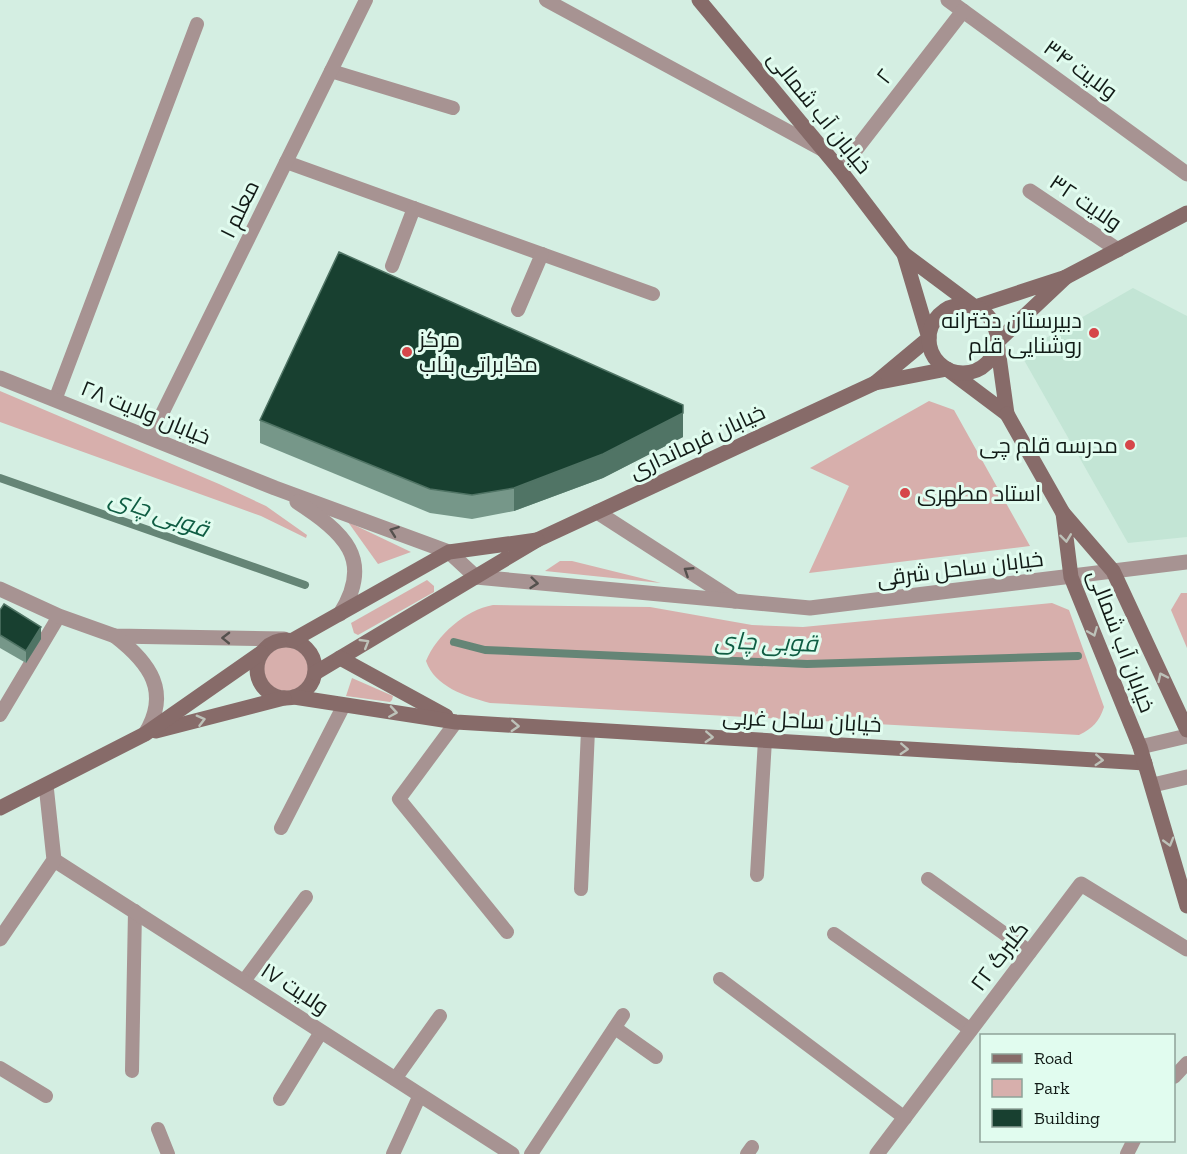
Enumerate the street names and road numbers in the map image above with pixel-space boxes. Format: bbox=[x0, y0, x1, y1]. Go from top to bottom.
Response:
street label: ولایت ۳۴ bbox=[1039, 34, 1123, 105]
street label: خیابان آب شمالی bbox=[762, 45, 877, 179]
street label: ۲ bbox=[870, 63, 899, 89]
street label: ولایت ۳۲ bbox=[1044, 168, 1127, 236]
street label: معلم ۱ bbox=[214, 176, 267, 244]
street label: خیابان ولایت ۲۸ bbox=[77, 374, 215, 451]
street label: خیابان فرمانداری bbox=[625, 398, 769, 485]
street label: خیابان ساحل شرقی bbox=[875, 545, 1045, 592]
street label: خیابان آب شمالی bbox=[1082, 566, 1161, 716]
street label: خیابان ساحل غربی bbox=[722, 703, 882, 738]
street label: گلبرگ ۲۲ bbox=[965, 916, 1034, 996]
street label: ولایت ۱۷ bbox=[256, 957, 334, 1020]

